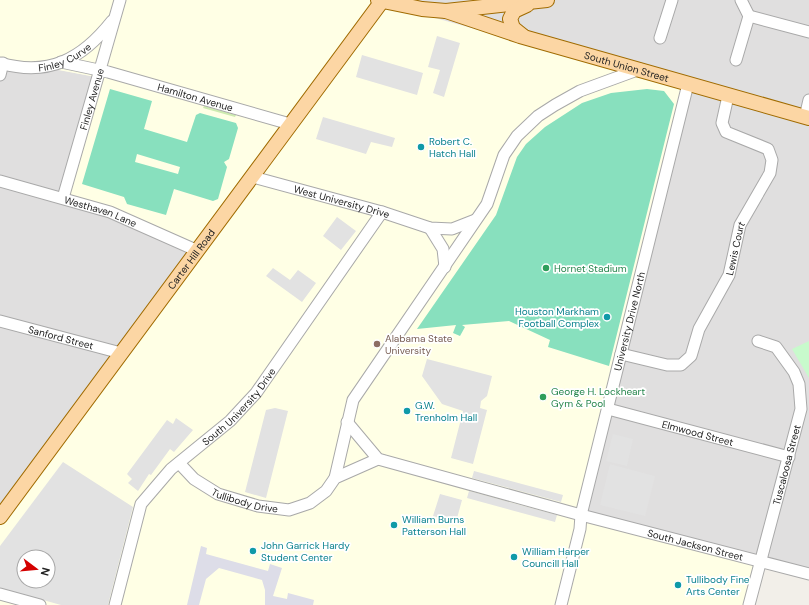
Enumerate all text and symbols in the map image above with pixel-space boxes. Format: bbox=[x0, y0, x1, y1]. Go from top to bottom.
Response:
street label: Finley Curve bbox=[38, 40, 94, 74]
street label: South Union Street bbox=[583, 48, 671, 84]
street label: Finley Avenue bbox=[76, 66, 107, 131]
street label: Hamilton Avenue bbox=[156, 80, 235, 114]
place label: Robert C. Hatch Hall bbox=[429, 135, 476, 160]
marker: Robert C. Hatch Hall bbox=[416, 142, 426, 152]
street label: West University Drive bbox=[292, 182, 392, 221]
street label: Westhaven Lane bbox=[63, 193, 139, 230]
street label: Lewis Court bbox=[723, 219, 747, 276]
street label: Carter Hill Road bbox=[164, 226, 218, 292]
place label: Hornet Stadium bbox=[554, 262, 627, 275]
marker: Hornet Stadium bbox=[541, 263, 551, 273]
street label: University Drive North bbox=[611, 270, 648, 372]
place label: Houston Markham Football Complex bbox=[515, 305, 599, 330]
marker: Houston Markham Football Complex bbox=[602, 312, 612, 322]
street label: Sanford Street bbox=[27, 322, 95, 352]
place label: Alabama State University bbox=[385, 332, 453, 357]
marker: Alabama State University bbox=[372, 339, 382, 349]
street label: South University Drive bbox=[199, 365, 278, 448]
place label: George H. Lockheart Gym & Pool bbox=[551, 385, 645, 410]
marker: George H. Lockheart Gym & Pool bbox=[538, 392, 548, 402]
place label: G.W. Trenholm Hall bbox=[415, 399, 477, 424]
marker: G.W. Trenholm Hall bbox=[402, 406, 412, 416]
street label: Elmwood Street bbox=[661, 417, 735, 449]
street label: Tuscaloosa Street bbox=[769, 423, 803, 506]
street label: Tullibody Drive bbox=[209, 485, 279, 515]
place label: William Burns Patterson Hall bbox=[402, 513, 466, 538]
marker: William Burns Patterson Hall bbox=[389, 520, 399, 530]
street label: South Jackson Street bbox=[646, 526, 745, 563]
place label: John Garrick Hardy Student Center bbox=[261, 539, 350, 564]
place label: William Harper Councill Hall bbox=[522, 545, 590, 570]
marker: John Garrick Hardy Student Center bbox=[248, 546, 258, 556]
north arrow bbox=[16, 549, 56, 589]
marker: William Harper Councill Hall bbox=[509, 552, 519, 562]
text: N bbox=[38, 566, 53, 578]
place label: Tullibody Fine Arts Center bbox=[686, 573, 750, 598]
marker: Tullibody Fine Arts Center bbox=[673, 580, 683, 590]

